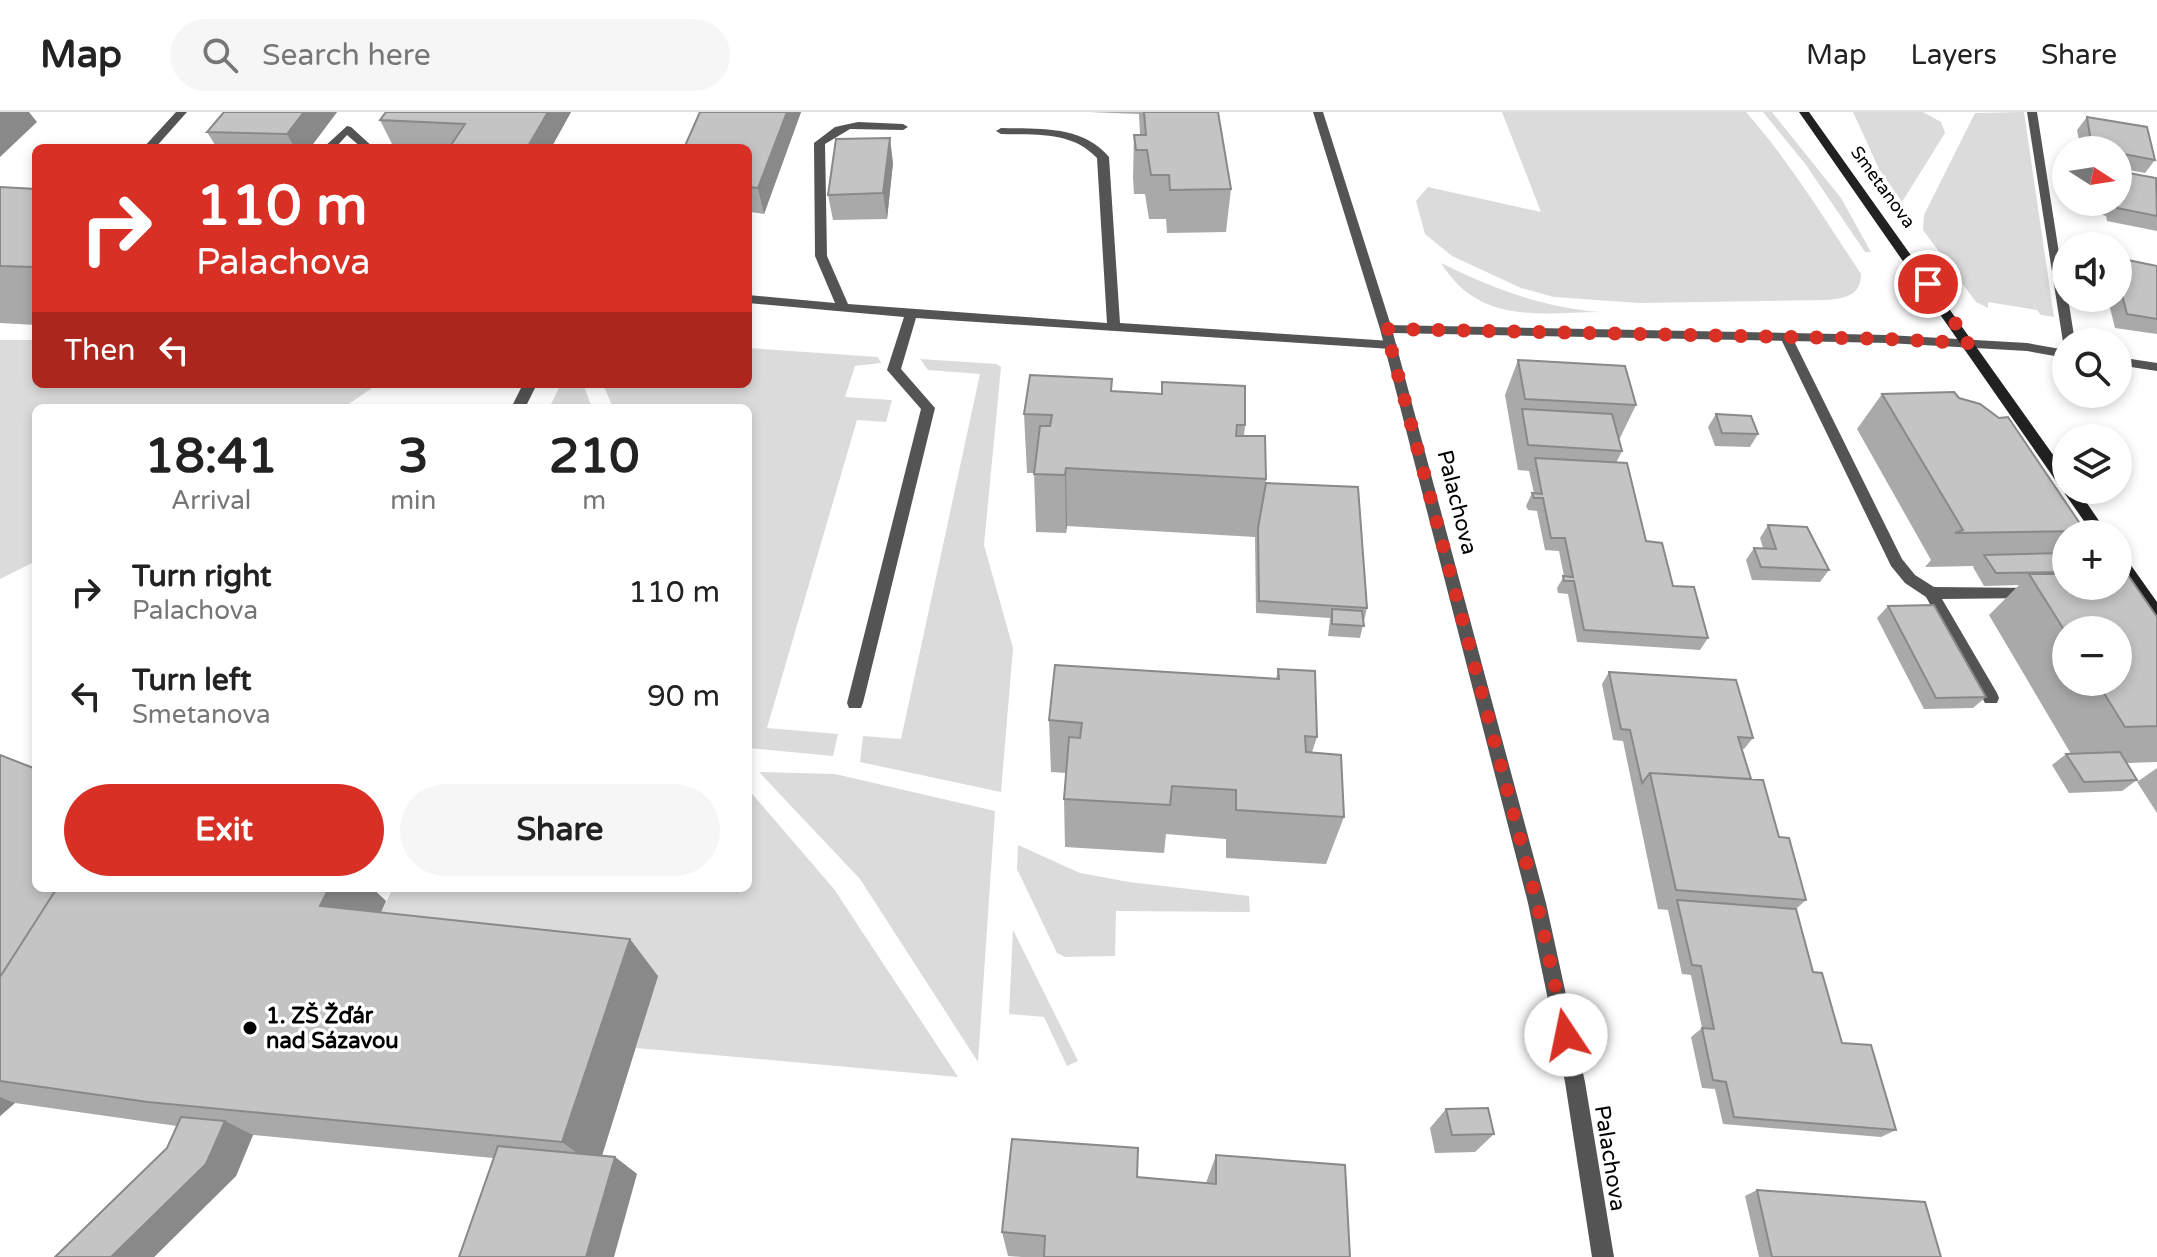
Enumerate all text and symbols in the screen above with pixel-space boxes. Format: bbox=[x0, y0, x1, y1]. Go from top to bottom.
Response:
search box bbox=[170, 19, 730, 91]
text: Map bbox=[40, 32, 122, 78]
icon: search bbox=[198, 33, 242, 77]
text: Search here bbox=[262, 37, 431, 74]
text: Map bbox=[1806, 38, 1867, 72]
text: Layers bbox=[1911, 38, 1997, 72]
text: Share bbox=[2041, 38, 2117, 72]
north arrow bbox=[2052, 136, 2132, 216]
map controls bbox=[2052, 136, 2132, 696]
street label: Smetanova bbox=[1846, 142, 1920, 232]
text: 110 m bbox=[196, 173, 367, 240]
icon: right bbox=[64, 176, 168, 280]
button: sound bbox=[2052, 232, 2132, 312]
text: Palachova bbox=[196, 241, 371, 284]
pin bbox=[1894, 250, 1962, 318]
icon: arrive bbox=[1906, 262, 1950, 306]
icon: left bbox=[152, 328, 196, 372]
button: search bbox=[2052, 328, 2132, 408]
text: Then bbox=[64, 332, 136, 369]
button: layers bbox=[2052, 424, 2132, 504]
text: 18:41 bbox=[145, 428, 278, 486]
text: 3 bbox=[398, 428, 428, 486]
text: 210 bbox=[549, 428, 639, 486]
street label: Palachova bbox=[1432, 447, 1483, 557]
text: Arrival bbox=[171, 485, 251, 516]
text: min bbox=[390, 485, 436, 516]
text: m bbox=[582, 485, 606, 516]
button: + bbox=[2052, 520, 2132, 600]
text: Turn right bbox=[132, 558, 272, 595]
icon: right bbox=[64, 570, 108, 614]
text: 110 m bbox=[628, 574, 720, 611]
text: Palachova bbox=[132, 595, 258, 626]
button: − bbox=[2052, 616, 2132, 696]
text: Turn left bbox=[132, 662, 251, 699]
icon: left bbox=[64, 674, 108, 718]
text: 90 m bbox=[647, 678, 720, 715]
text: Smetanova bbox=[132, 699, 271, 730]
button: Exit bbox=[64, 784, 384, 876]
button: Share bbox=[400, 784, 720, 876]
position arrow bbox=[1524, 993, 1608, 1077]
place label: 1. ZŠ Žďár nad Sázavou bbox=[266, 1002, 399, 1054]
marker: 1. ZŠ Žďár nad Sázavou bbox=[241, 1019, 259, 1037]
street label: Palachova bbox=[1589, 1103, 1631, 1213]

